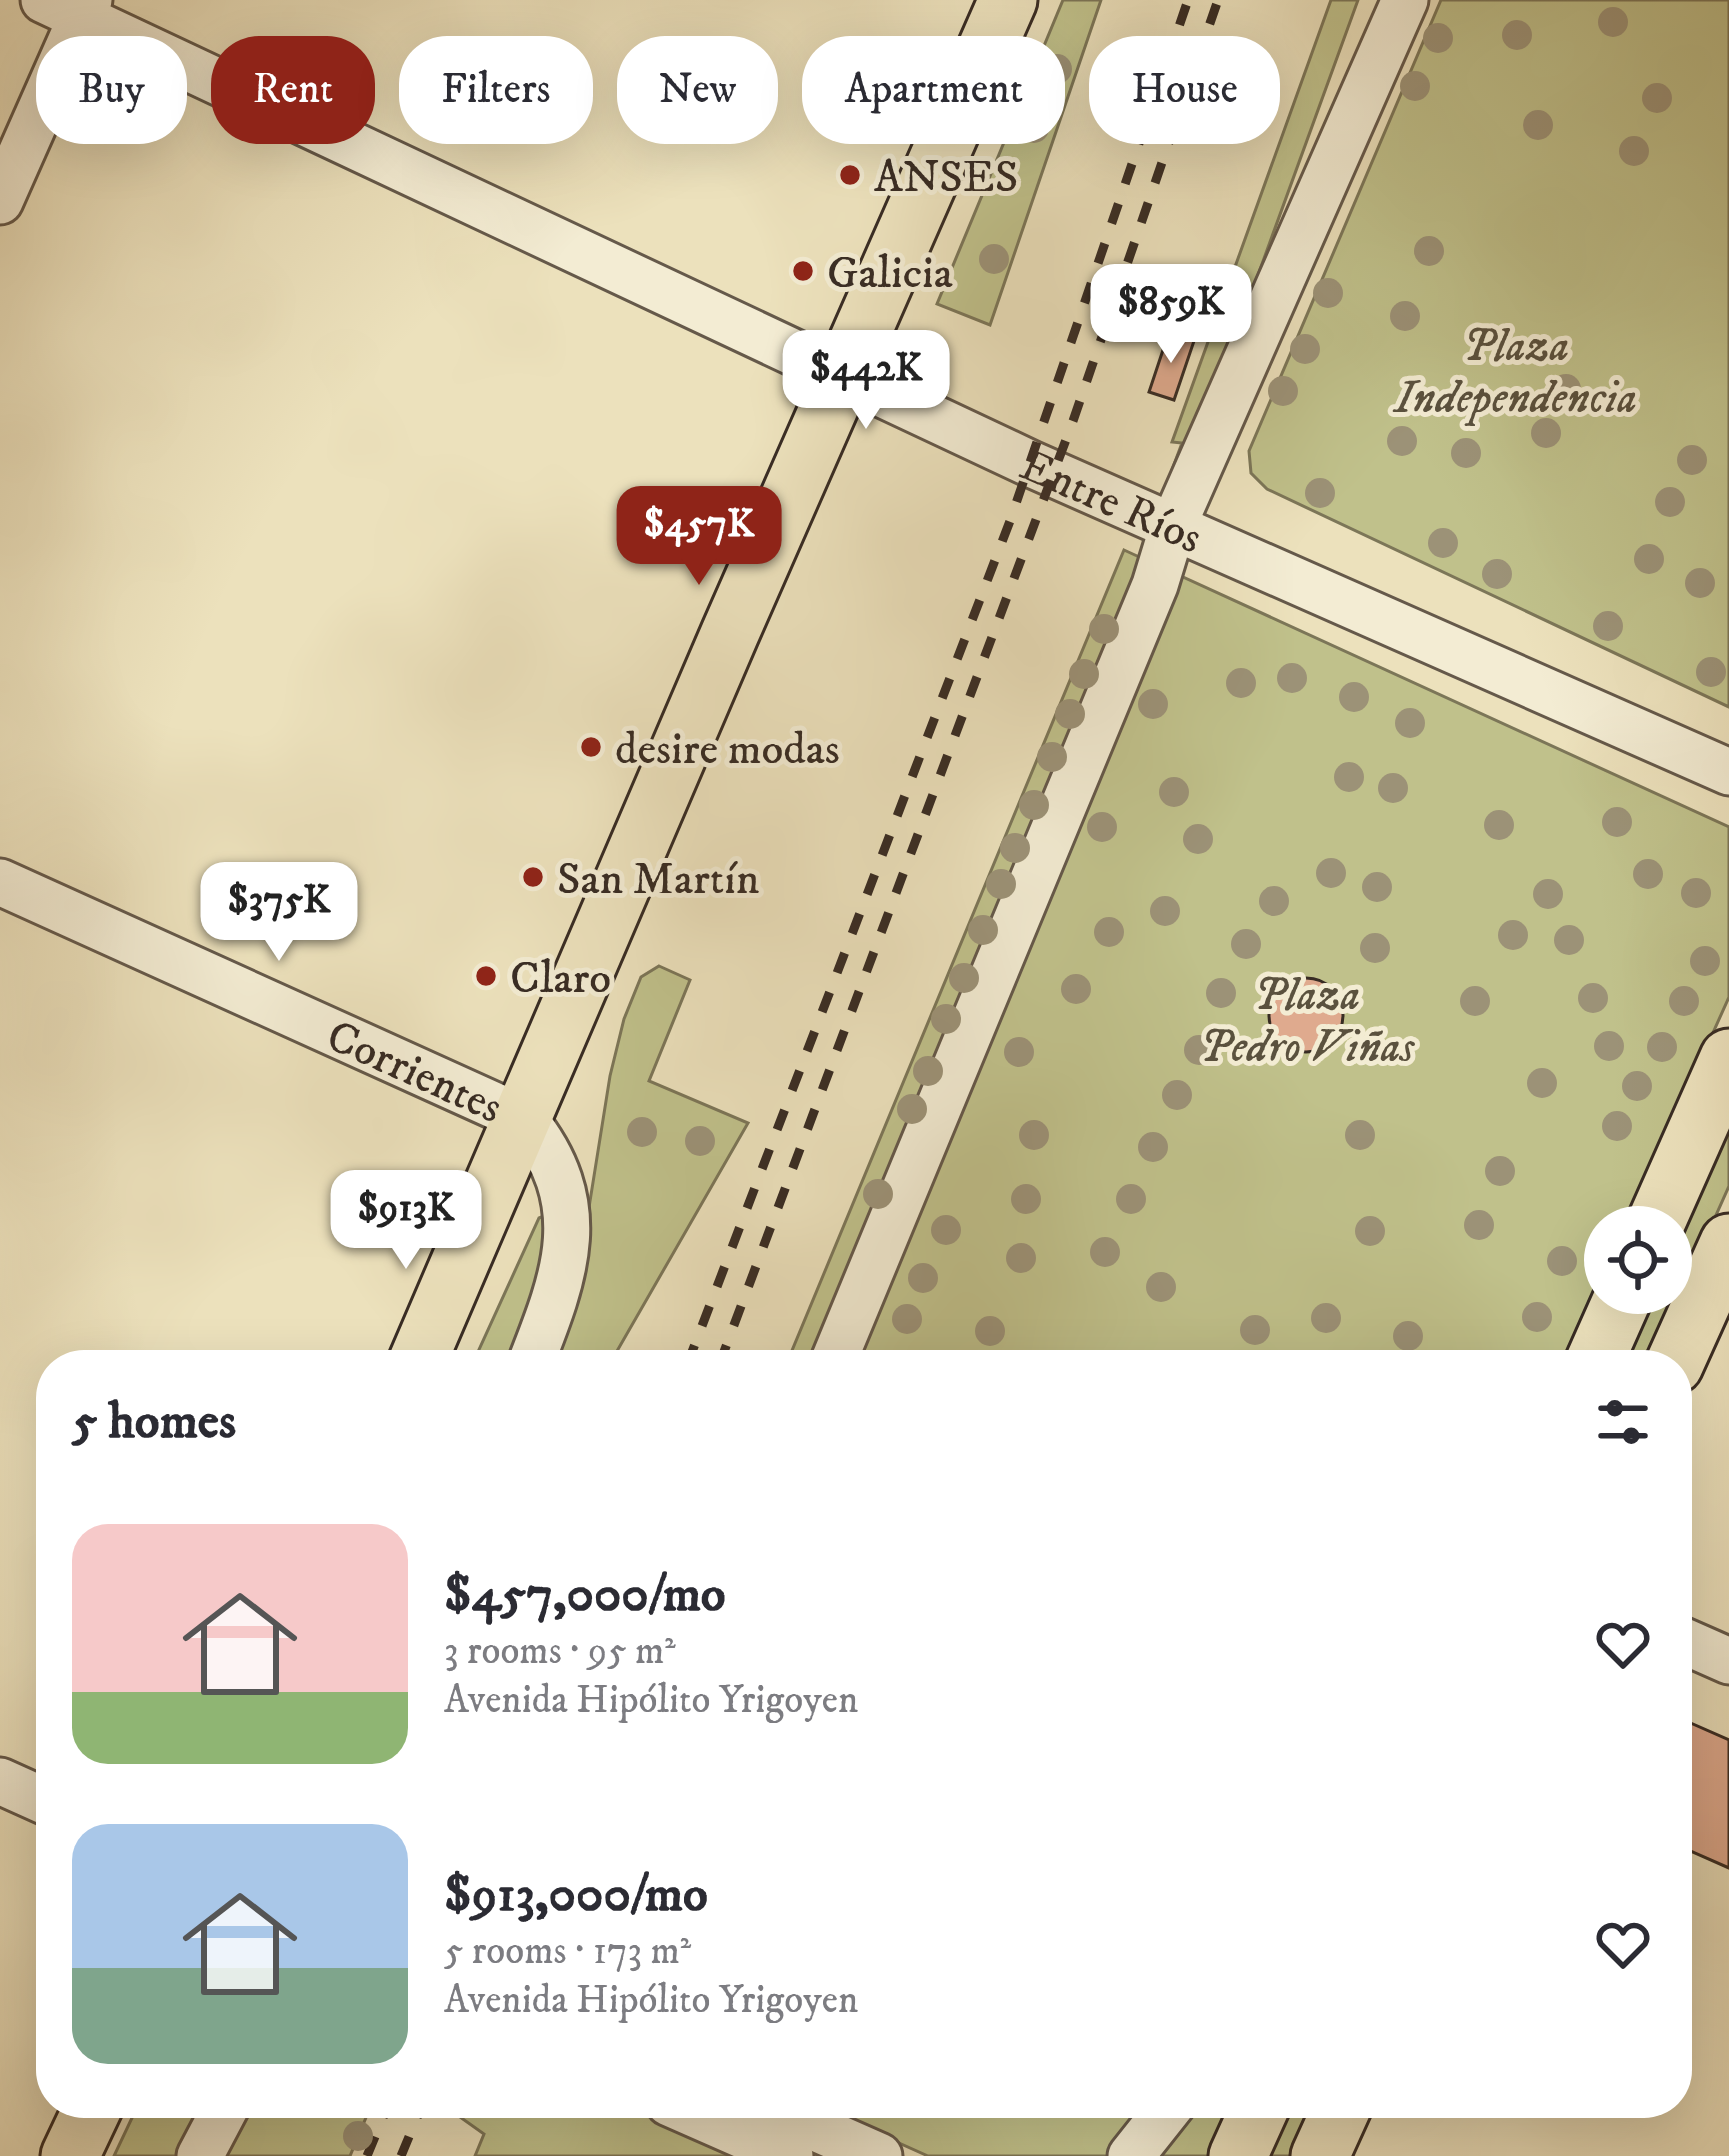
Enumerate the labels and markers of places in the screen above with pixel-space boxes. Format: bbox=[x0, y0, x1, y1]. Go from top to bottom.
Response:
place label: ANSES bbox=[874, 150, 1018, 206]
marker: ANSES bbox=[837, 162, 863, 188]
place label: Galicia bbox=[827, 246, 953, 302]
marker: Galicia bbox=[790, 258, 816, 284]
pin: $859K bbox=[1087, 264, 1255, 366]
pin: $442K bbox=[782, 330, 950, 432]
pin: $457K bbox=[615, 486, 783, 588]
place label: desire modas bbox=[615, 722, 840, 778]
marker: desire modas bbox=[578, 734, 604, 760]
place label: San Martín bbox=[557, 852, 759, 908]
pin: $375K bbox=[195, 862, 363, 964]
marker: San Martín bbox=[520, 864, 546, 890]
place label: Claro bbox=[510, 951, 611, 1007]
marker: Claro bbox=[473, 963, 499, 989]
pin: $913K bbox=[322, 1170, 490, 1272]

